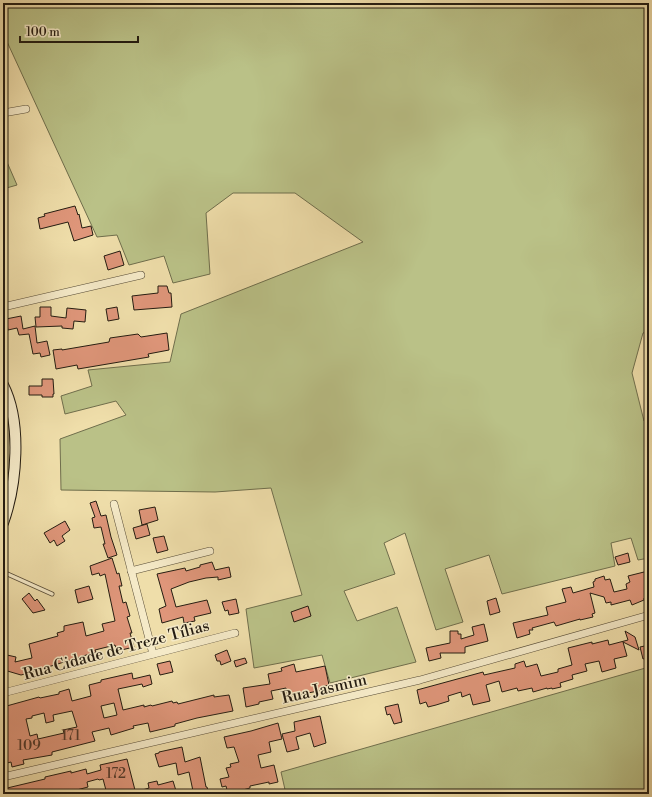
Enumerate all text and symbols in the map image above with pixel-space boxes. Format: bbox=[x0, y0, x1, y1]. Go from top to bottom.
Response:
scale bar bbox=[20, 18, 138, 44]
text: 100 m bbox=[26, 25, 60, 40]
street label: Rua Cidade de Treze Tílias bbox=[21, 615, 212, 684]
street label: Rua Jasmim bbox=[280, 669, 369, 708]
house number: 171 bbox=[62, 727, 80, 745]
house number: 109 bbox=[17, 737, 41, 755]
house number: 172 bbox=[106, 765, 126, 783]

